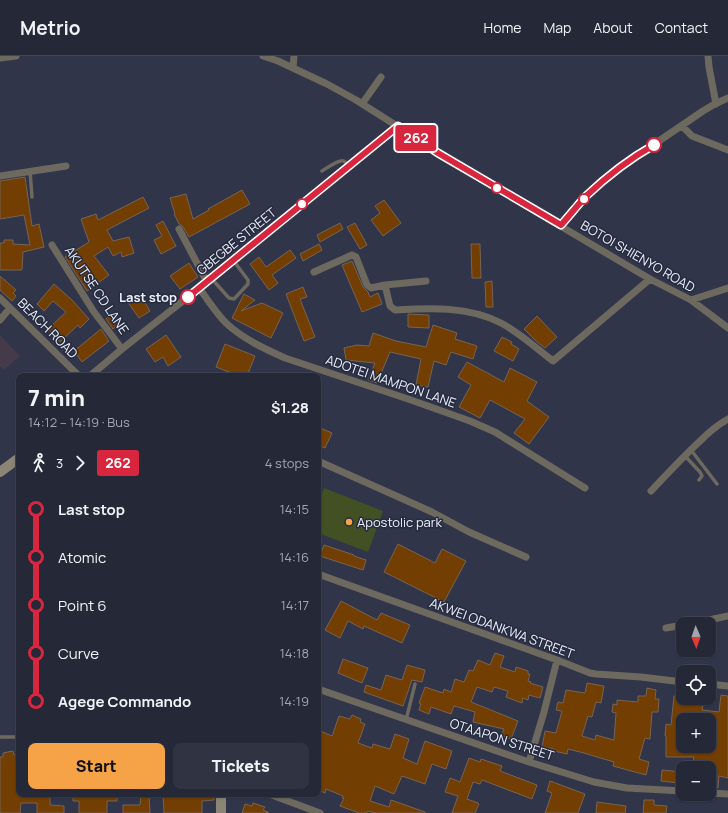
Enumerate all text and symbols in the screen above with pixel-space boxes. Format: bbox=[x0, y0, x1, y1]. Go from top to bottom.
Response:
text: Metrio bbox=[20, 15, 81, 41]
text: Home bbox=[484, 18, 521, 37]
text: Map bbox=[543, 18, 571, 37]
text: About bbox=[593, 18, 633, 37]
text: Contact bbox=[655, 18, 708, 37]
line badge: 262 bbox=[393, 125, 439, 151]
text: 262 bbox=[403, 128, 429, 147]
unlabelled marker bbox=[646, 137, 662, 153]
unlabelled marker bbox=[491, 182, 503, 194]
unlabelled marker bbox=[578, 193, 590, 205]
unlabelled marker bbox=[296, 198, 308, 210]
street label: GBEGBE STREET bbox=[192, 203, 280, 279]
street label: BOTOI SHIENYO ROAD bbox=[578, 216, 699, 296]
street label: AKUTSE CD LANE bbox=[61, 242, 133, 338]
place label: Last stop bbox=[119, 288, 177, 306]
marker: Last stop bbox=[180, 289, 196, 305]
street label: BEACH ROAD bbox=[14, 294, 82, 362]
street label: ADOTEI MAMPON LANE bbox=[323, 350, 459, 412]
text: 7 min bbox=[28, 383, 85, 413]
text: $1.28 bbox=[271, 397, 309, 418]
text: 14:12 – 14:19 · Bus bbox=[28, 413, 130, 431]
icon: walk bbox=[28, 452, 50, 474]
icon: forward bbox=[69, 452, 91, 474]
text: 262 bbox=[105, 453, 131, 472]
text: 3 bbox=[56, 454, 63, 472]
text: 4 stops bbox=[265, 454, 309, 472]
text: Last stop bbox=[58, 499, 125, 520]
text: 14:15 bbox=[280, 500, 309, 518]
place label: Apostolic park bbox=[357, 513, 442, 531]
marker: Apostolic park bbox=[344, 517, 354, 527]
text: Atomic bbox=[58, 547, 106, 568]
text: 14:16 bbox=[279, 548, 309, 566]
street label: AKWEI ODANKWA STREET bbox=[427, 593, 577, 663]
text: Point 6 bbox=[58, 595, 107, 616]
text: 14:17 bbox=[281, 596, 309, 614]
north arrow bbox=[676, 617, 716, 657]
map controls bbox=[676, 617, 716, 801]
text: Curve bbox=[58, 643, 99, 664]
text: 14:18 bbox=[280, 644, 309, 662]
button: locate bbox=[676, 665, 716, 705]
text: Agege Commando bbox=[58, 691, 191, 712]
text: 14:19 bbox=[279, 692, 309, 710]
button: + bbox=[676, 713, 716, 753]
street label: OTAAPON STREET bbox=[447, 714, 557, 764]
button: Start bbox=[28, 743, 165, 789]
button: Tickets bbox=[173, 743, 309, 789]
button: − bbox=[676, 761, 716, 801]

